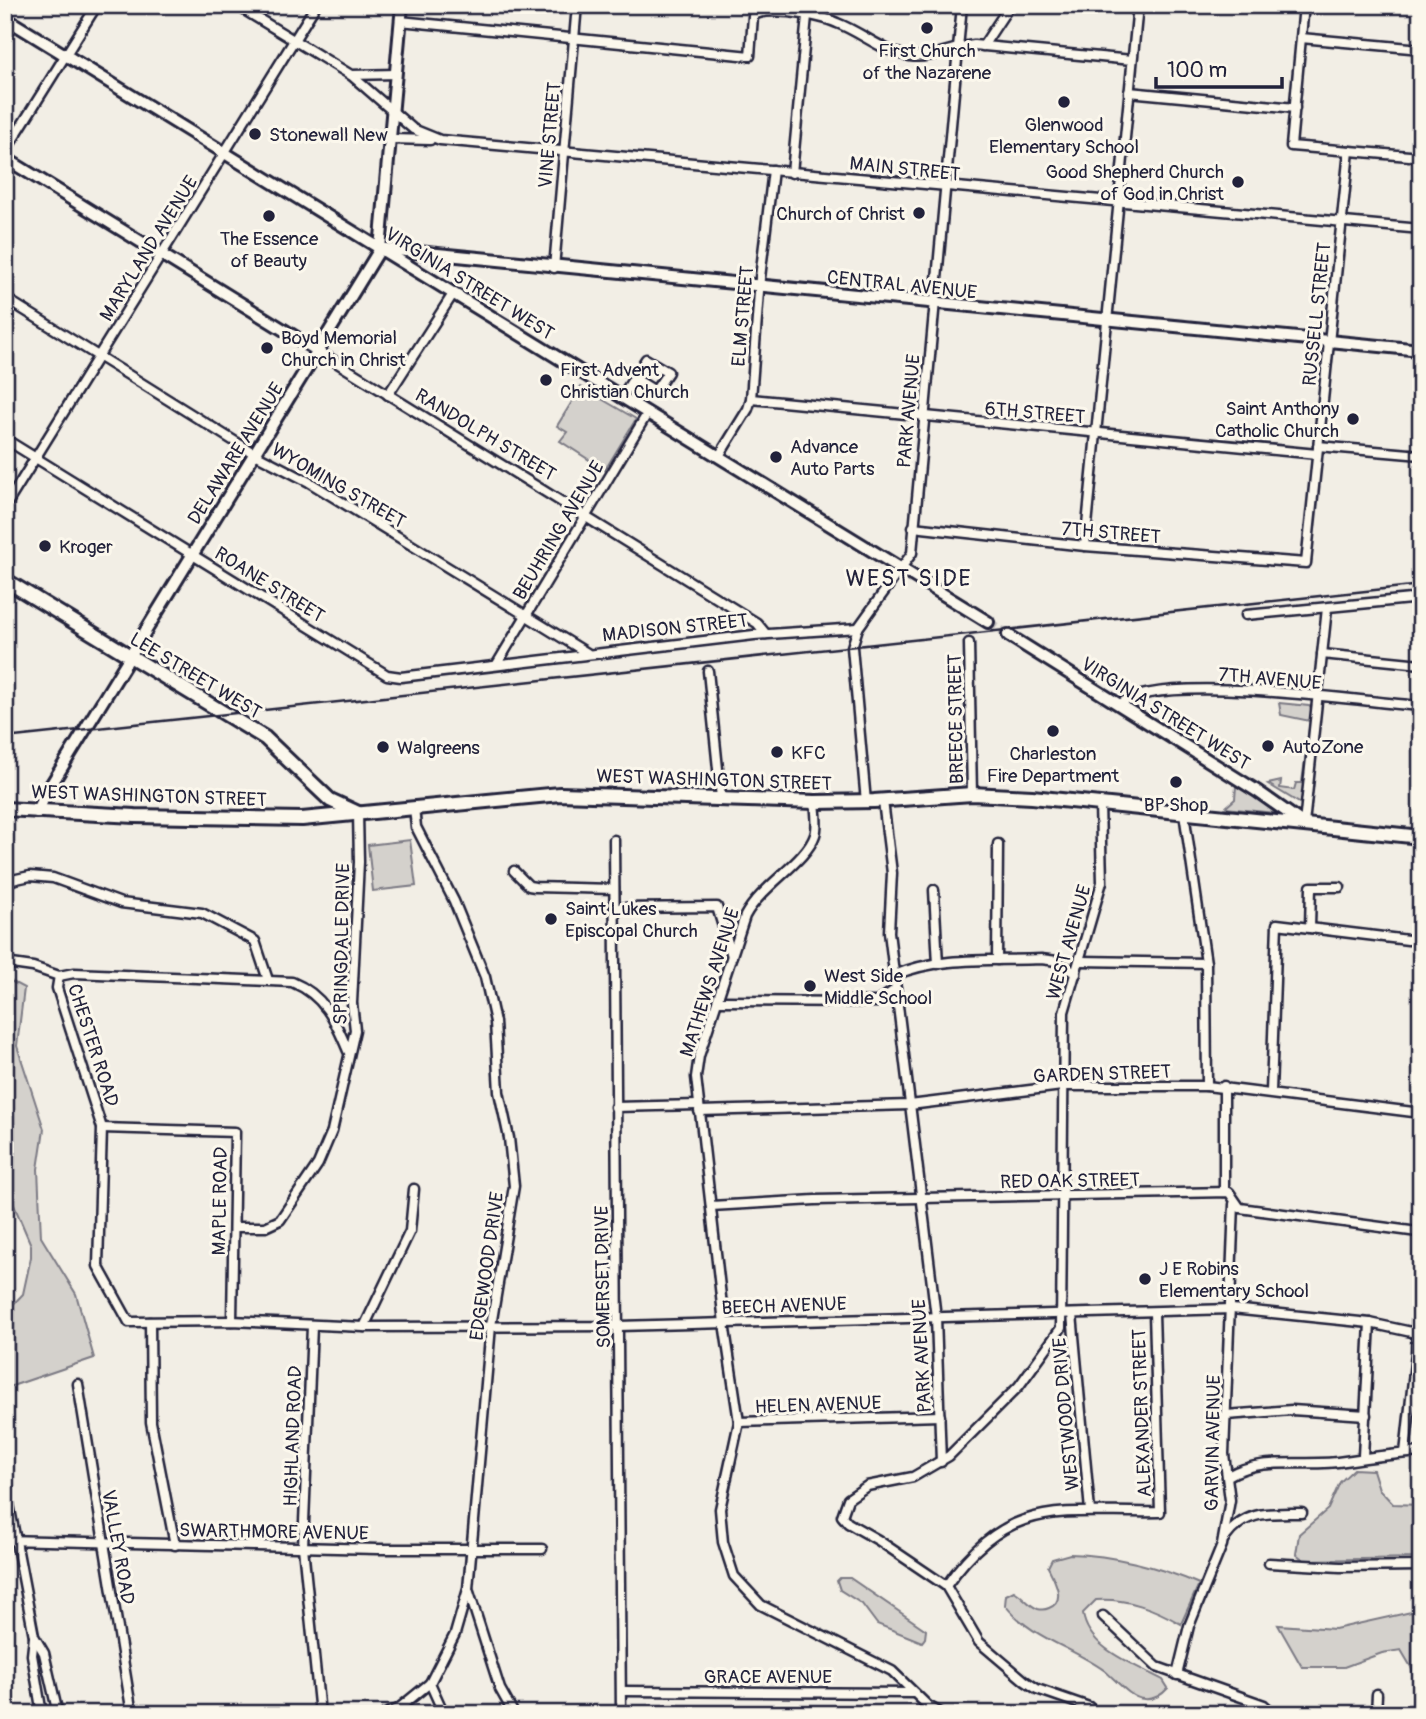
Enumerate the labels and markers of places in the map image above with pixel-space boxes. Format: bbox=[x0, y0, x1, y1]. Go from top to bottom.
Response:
marker: First Church of the Nazarene bbox=[919, 20, 935, 36]
place label: First Church of the Nazarene bbox=[863, 39, 992, 85]
marker: Glenwood Elementary School bbox=[1056, 94, 1072, 110]
place label: Glenwood Elementary School bbox=[989, 113, 1139, 159]
place label: Stonewall New bbox=[269, 123, 388, 147]
marker: Stonewall New bbox=[247, 126, 263, 142]
place label: Good Shepherd Church of God in Christ bbox=[1046, 160, 1224, 206]
marker: Good Shepherd Church of God in Christ bbox=[1230, 174, 1246, 190]
place label: Church of Christ bbox=[776, 202, 905, 226]
marker: Church of Christ bbox=[911, 205, 927, 221]
marker: The Essence of Beauty bbox=[261, 208, 277, 224]
place label: The Essence of Beauty bbox=[220, 227, 319, 273]
place label: Boyd Memorial Church in Christ bbox=[281, 326, 406, 372]
marker: Boyd Memorial Church in Christ bbox=[259, 340, 275, 356]
place label: First Advent Christian Church bbox=[560, 358, 689, 404]
marker: First Advent Christian Church bbox=[538, 372, 554, 388]
place label: Saint Anthony Catholic Church bbox=[1215, 397, 1339, 443]
marker: Saint Anthony Catholic Church bbox=[1345, 411, 1361, 427]
place label: Advance Auto Parts bbox=[790, 435, 875, 481]
marker: Advance Auto Parts bbox=[768, 449, 784, 465]
place label: Kroger bbox=[59, 535, 113, 559]
marker: Kroger bbox=[37, 538, 53, 554]
marker: Charleston Fire Department bbox=[1045, 723, 1061, 739]
place label: AutoZone bbox=[1282, 735, 1364, 759]
place label: Walgreens bbox=[397, 736, 480, 760]
marker: AutoZone bbox=[1260, 738, 1276, 754]
marker: Walgreens bbox=[375, 739, 391, 755]
place label: KFC bbox=[791, 741, 826, 765]
place label: Charleston Fire Department bbox=[987, 742, 1119, 788]
marker: KFC bbox=[769, 744, 785, 760]
marker: BP Shop bbox=[1168, 774, 1184, 790]
place label: BP Shop bbox=[1144, 793, 1208, 817]
place label: Saint Lukes Episcopal Church bbox=[565, 897, 698, 943]
marker: Saint Lukes Episcopal Church bbox=[543, 911, 559, 927]
place label: West Side Middle School bbox=[824, 964, 932, 1010]
marker: West Side Middle School bbox=[802, 978, 818, 994]
place label: J E Robins Elementary School bbox=[1159, 1257, 1309, 1303]
marker: J E Robins Elementary School bbox=[1137, 1271, 1153, 1287]

